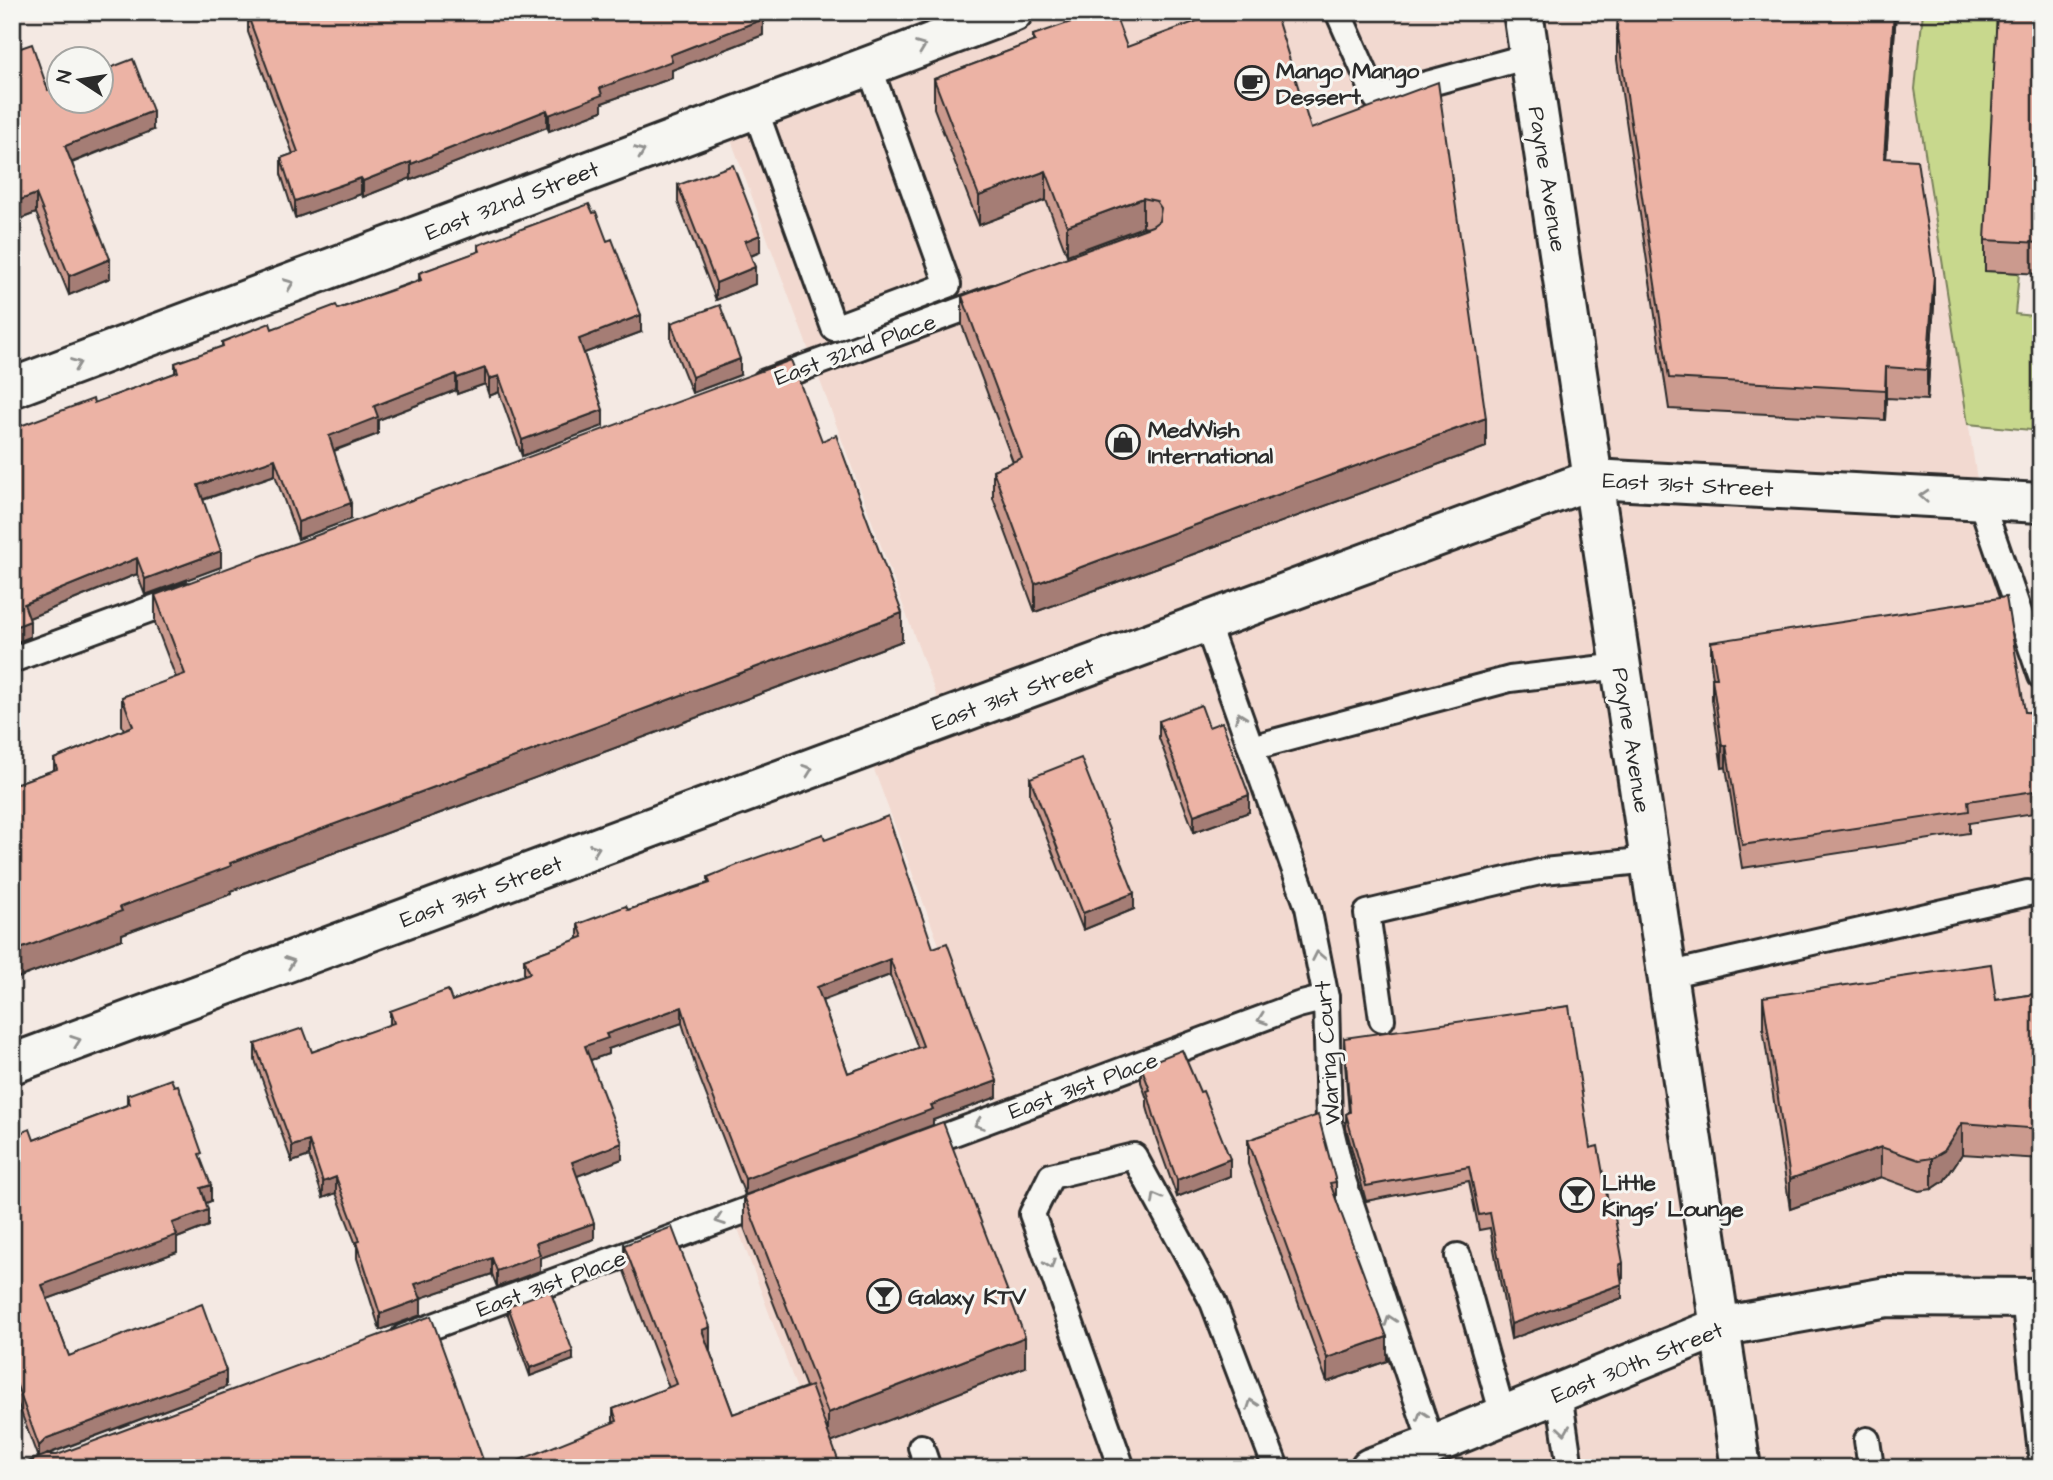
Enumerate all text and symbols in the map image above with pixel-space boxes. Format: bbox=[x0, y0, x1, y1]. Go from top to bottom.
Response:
one-way arrow bbox=[915, 41, 927, 55]
north arrow bbox=[46, 46, 116, 116]
place label: Mango Mango Dessert bbox=[1276, 55, 1419, 113]
cafe icon: Mango Mango Dessert bbox=[1233, 64, 1271, 102]
text: N bbox=[50, 68, 79, 85]
street label: Payne Avenue bbox=[1519, 104, 1574, 254]
one-way arrow bbox=[633, 147, 645, 161]
street label: East 32nd Street bbox=[421, 153, 604, 249]
one-way arrow bbox=[283, 279, 295, 293]
street label: East 32nd Place bbox=[770, 306, 941, 394]
one-way arrow bbox=[70, 359, 82, 373]
place label: MedWish International bbox=[1148, 414, 1274, 472]
shop icon: MedWish International bbox=[1104, 423, 1142, 461]
street label: East 31st Street bbox=[1602, 465, 1775, 505]
one-way arrow bbox=[1918, 489, 1929, 504]
street label: East 31st Street bbox=[928, 650, 1100, 739]
street label: Payne Avenue bbox=[1603, 665, 1658, 815]
one-way arrow bbox=[1234, 711, 1248, 723]
one-way arrow bbox=[802, 764, 814, 778]
one-way arrow bbox=[588, 843, 600, 857]
street label: East 31st Street bbox=[396, 847, 568, 936]
one-way arrow bbox=[1311, 950, 1326, 962]
one-way arrow bbox=[283, 956, 295, 970]
street label: Waring Court bbox=[1307, 979, 1350, 1126]
one-way arrow bbox=[1256, 1010, 1268, 1024]
one-way arrow bbox=[70, 1035, 82, 1049]
street label: East 31st Place bbox=[1004, 1044, 1163, 1128]
one-way arrow bbox=[974, 1116, 986, 1130]
place label: Little Kings' Lounge bbox=[1602, 1167, 1744, 1226]
bar icon: Little Kings' Lounge bbox=[1558, 1176, 1596, 1214]
one-way arrow bbox=[1151, 1193, 1165, 1205]
one-way arrow bbox=[715, 1211, 727, 1225]
street label: East 31st Place bbox=[472, 1242, 631, 1326]
one-way arrow bbox=[1042, 1257, 1056, 1269]
bar icon: Galaxy KTV bbox=[865, 1277, 903, 1315]
place label: Galaxy KTV bbox=[908, 1281, 1027, 1315]
one-way arrow bbox=[1384, 1314, 1399, 1326]
street label: East 30th Street bbox=[1547, 1314, 1729, 1412]
one-way arrow bbox=[1246, 1398, 1260, 1410]
one-way arrow bbox=[1416, 1409, 1430, 1421]
one-way arrow bbox=[1557, 1424, 1572, 1436]

